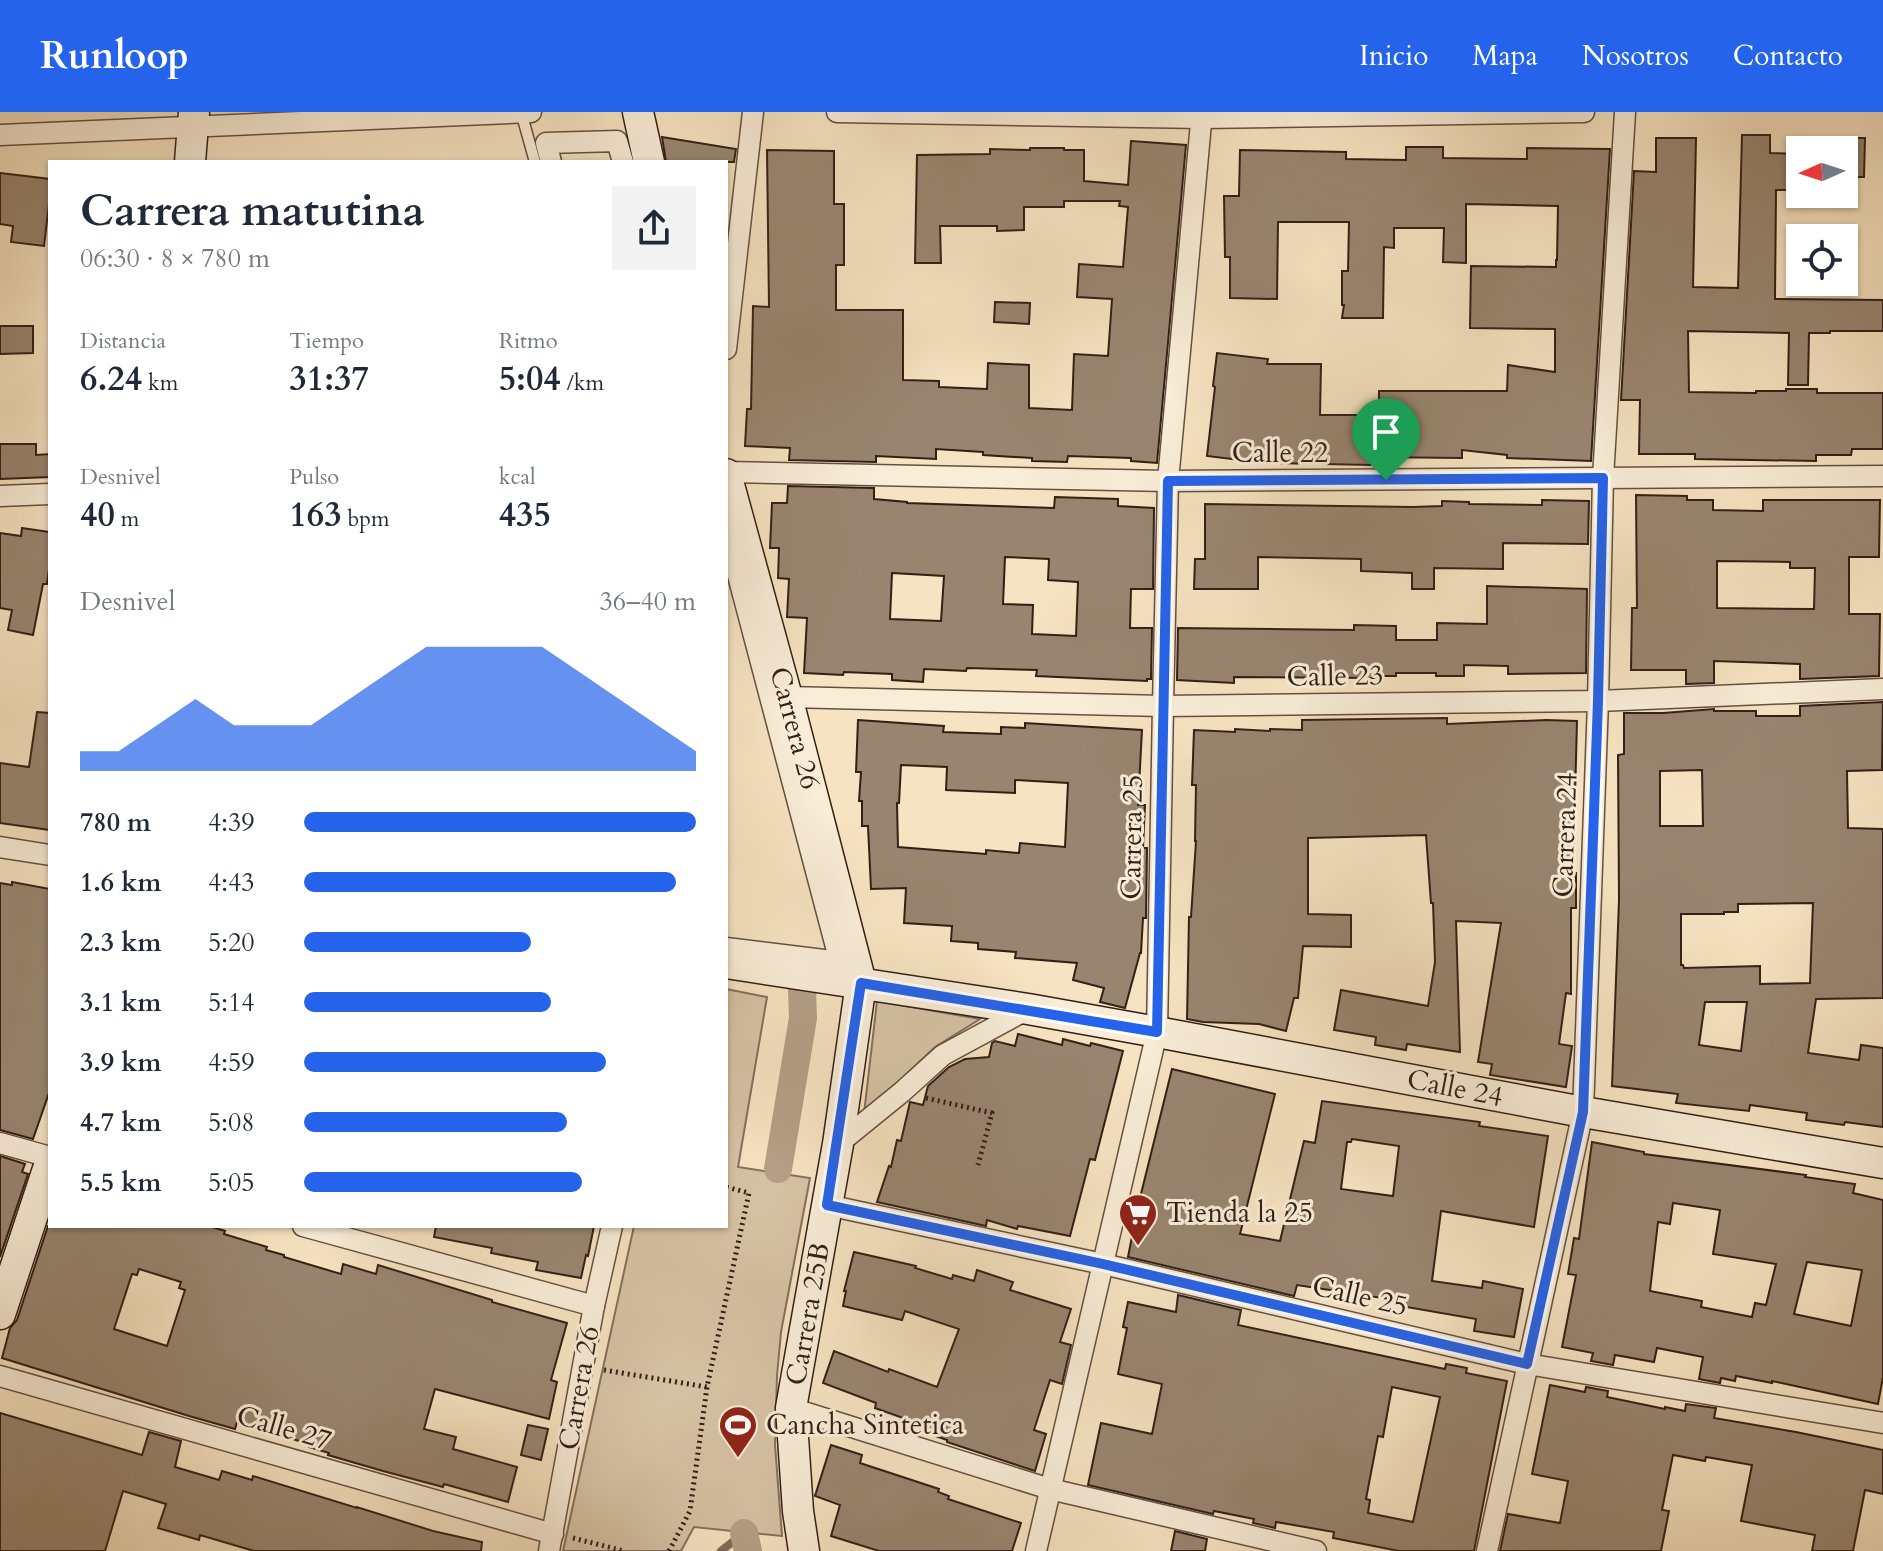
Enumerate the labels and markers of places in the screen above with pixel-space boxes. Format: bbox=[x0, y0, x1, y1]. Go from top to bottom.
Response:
pin bbox=[1352, 398, 1420, 480]
supermarket icon: Tienda la 25 bbox=[1117, 1192, 1159, 1247]
place label: Tienda la 25 bbox=[1166, 1194, 1313, 1232]
sports icon: Cancha Sintetica bbox=[717, 1404, 759, 1459]
place label: Cancha Sintetica bbox=[766, 1406, 964, 1444]

